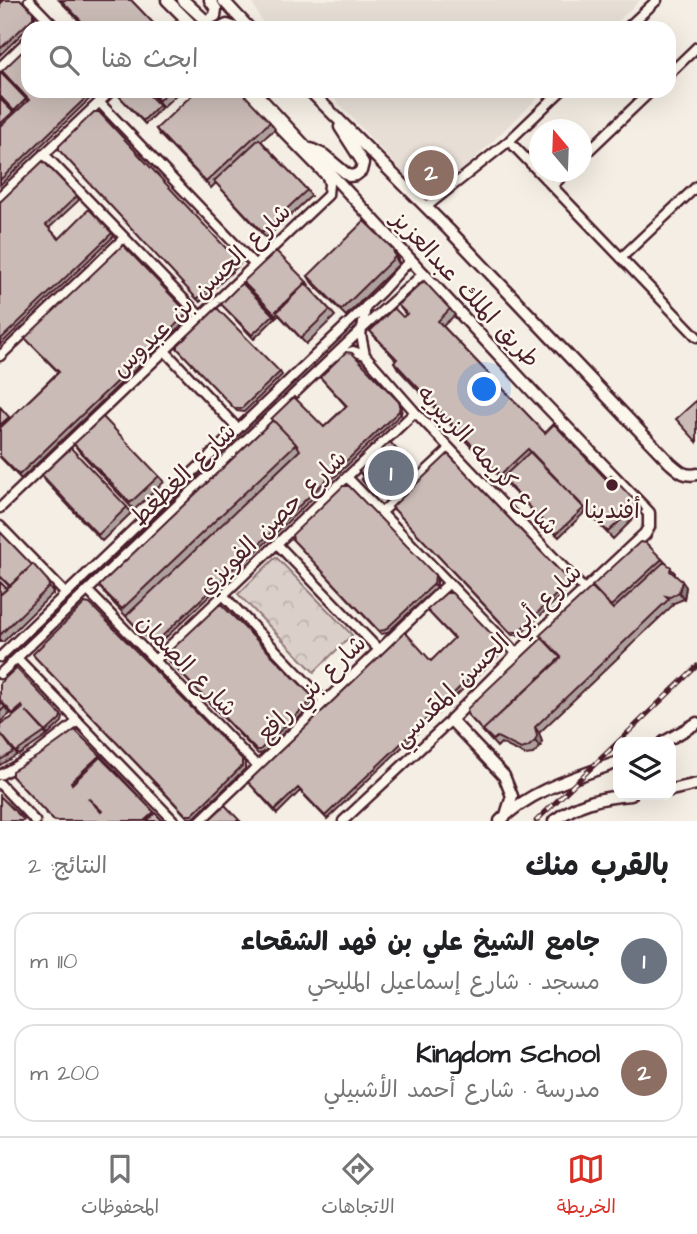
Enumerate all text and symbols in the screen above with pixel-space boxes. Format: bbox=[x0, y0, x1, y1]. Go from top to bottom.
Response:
search box bbox=[21, 21, 676, 98]
icon: search bbox=[45, 41, 83, 79]
text: ابحث هنا bbox=[101, 41, 198, 77]
north arrow bbox=[529, 119, 592, 182]
pin: 2 bbox=[408, 147, 454, 199]
street label: شارع الحسن بن عبدوس bbox=[104, 196, 299, 386]
street label: طريق الملك عبدالعزيز bbox=[382, 202, 547, 376]
your location bbox=[467, 372, 501, 406]
street label: شارع كريمه الزبيريه bbox=[409, 378, 566, 543]
street label: شارع الغطغط bbox=[123, 415, 244, 534]
street label: شارع حصن الفويزي bbox=[191, 443, 355, 603]
pin: 1 bbox=[368, 447, 414, 499]
marker: أفندينا bbox=[604, 477, 620, 493]
place label: أفندينا bbox=[584, 494, 640, 528]
street label: شارع أبي الحسن المقدسي bbox=[385, 556, 592, 758]
street label: شارع الصمان bbox=[128, 606, 244, 725]
street label: شارع بني رافع bbox=[249, 627, 376, 752]
map controls bbox=[613, 737, 676, 800]
button: layers bbox=[613, 737, 676, 800]
text: بالقرب منك bbox=[525, 845, 669, 887]
text: النتائج: 2 bbox=[28, 850, 107, 882]
text: جامع الشيخ علي بن فهد الشقحاء bbox=[241, 924, 600, 960]
text: 110 m bbox=[30, 945, 78, 977]
text: 1 bbox=[643, 945, 645, 977]
text: مسجد · شارع إسماعيل المليحي bbox=[307, 966, 600, 998]
text: Kingdom School bbox=[416, 1036, 600, 1072]
text: 200 m bbox=[30, 1057, 99, 1089]
text: 2 bbox=[637, 1057, 651, 1089]
text: مدرسة · شارع أحمد الأشبيلي bbox=[323, 1074, 600, 1106]
tab: المحفوظات bbox=[81, 1150, 159, 1223]
tab: الاتجاهات bbox=[321, 1150, 395, 1223]
tab: الخريطة bbox=[557, 1150, 616, 1223]

